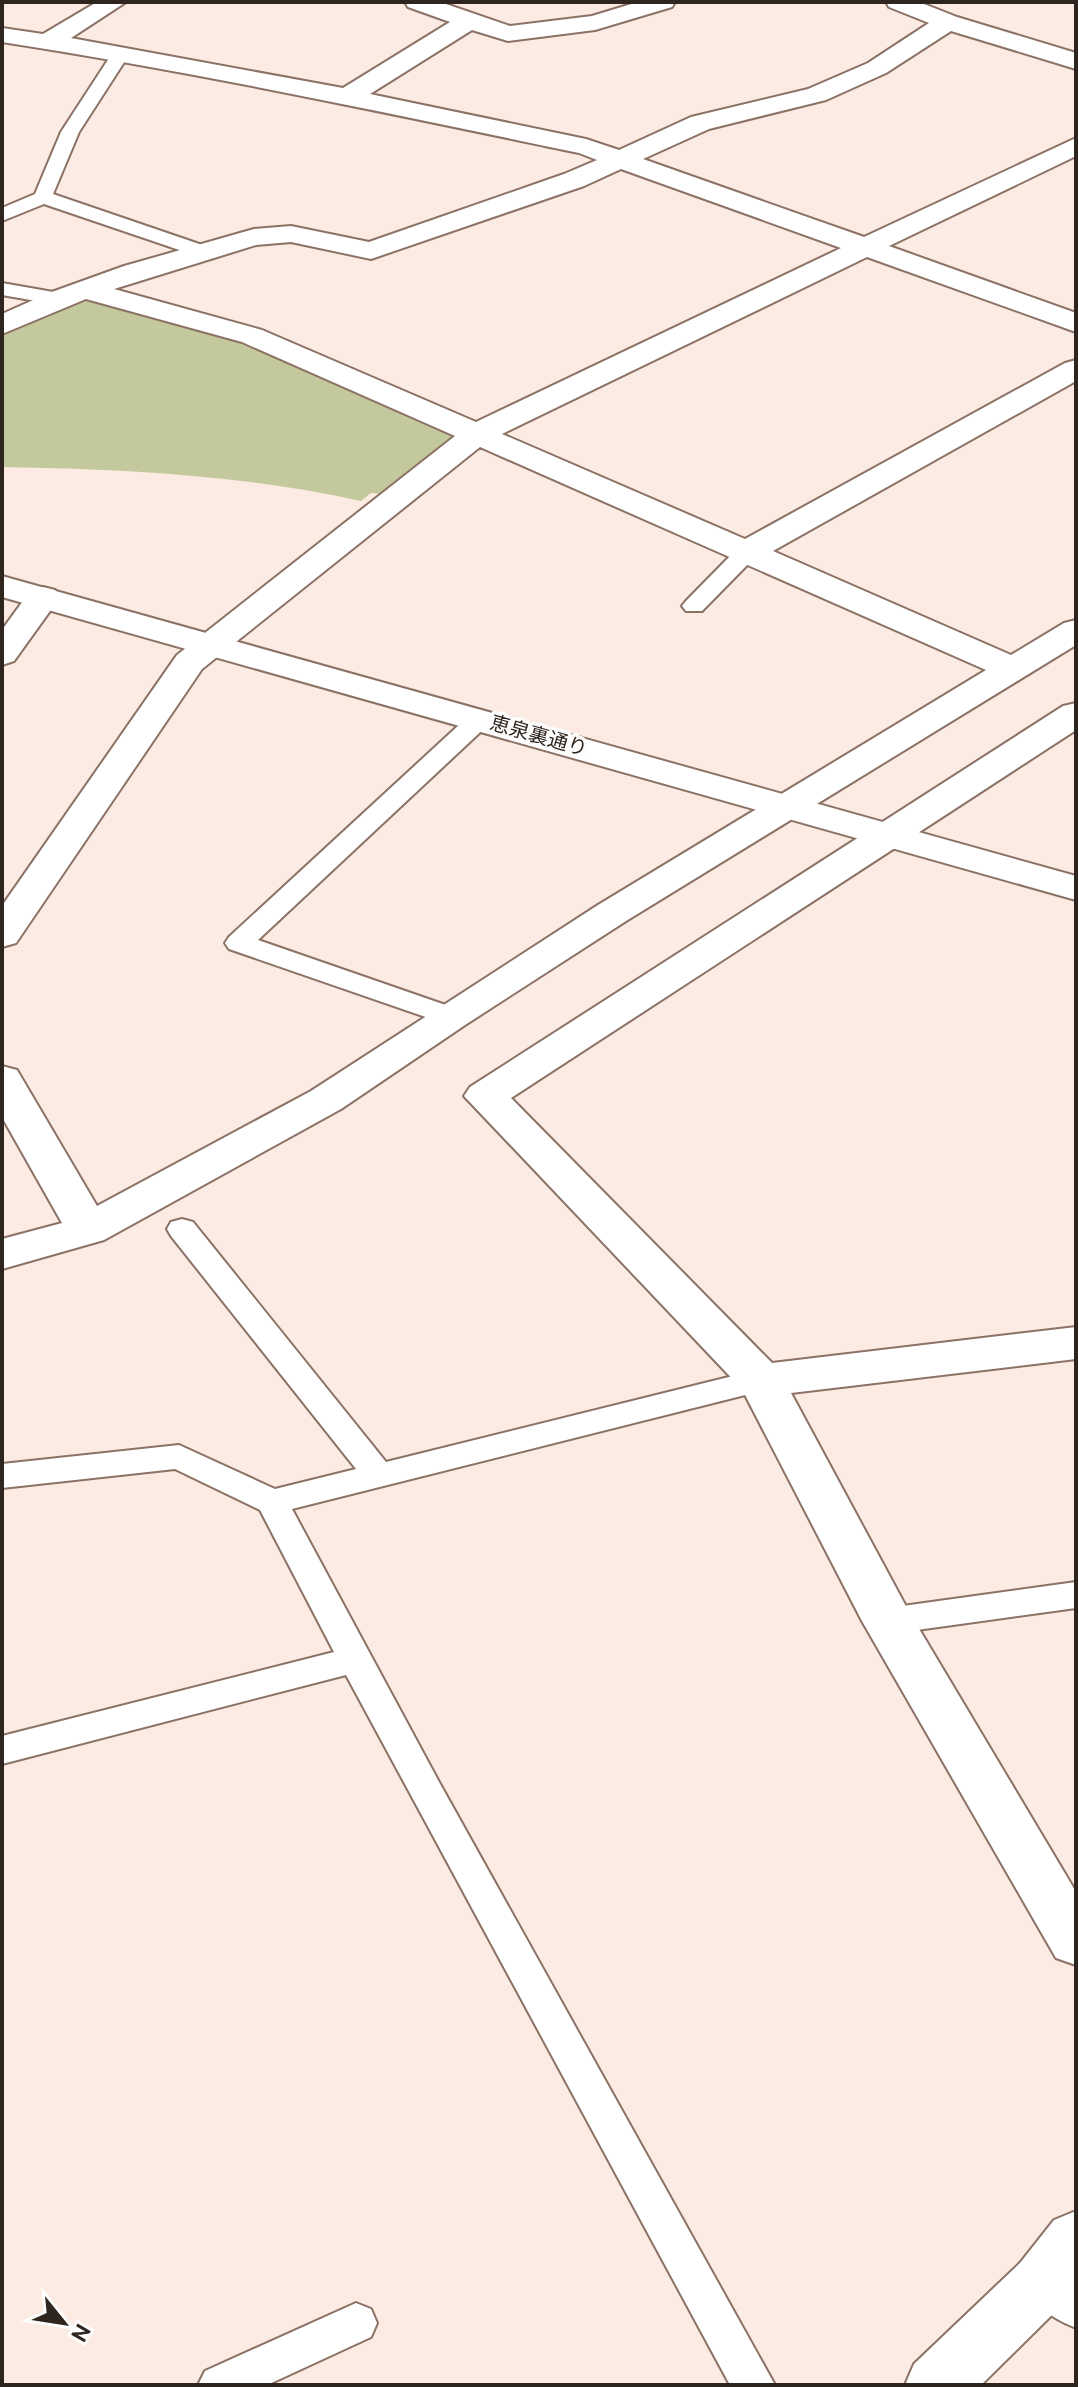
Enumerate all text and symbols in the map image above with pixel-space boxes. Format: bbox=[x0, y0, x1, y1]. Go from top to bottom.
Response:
street label: 恵泉裏通り bbox=[488, 710, 590, 760]
north arrow bbox=[24, 2283, 104, 2363]
text: N bbox=[67, 2320, 97, 2347]

